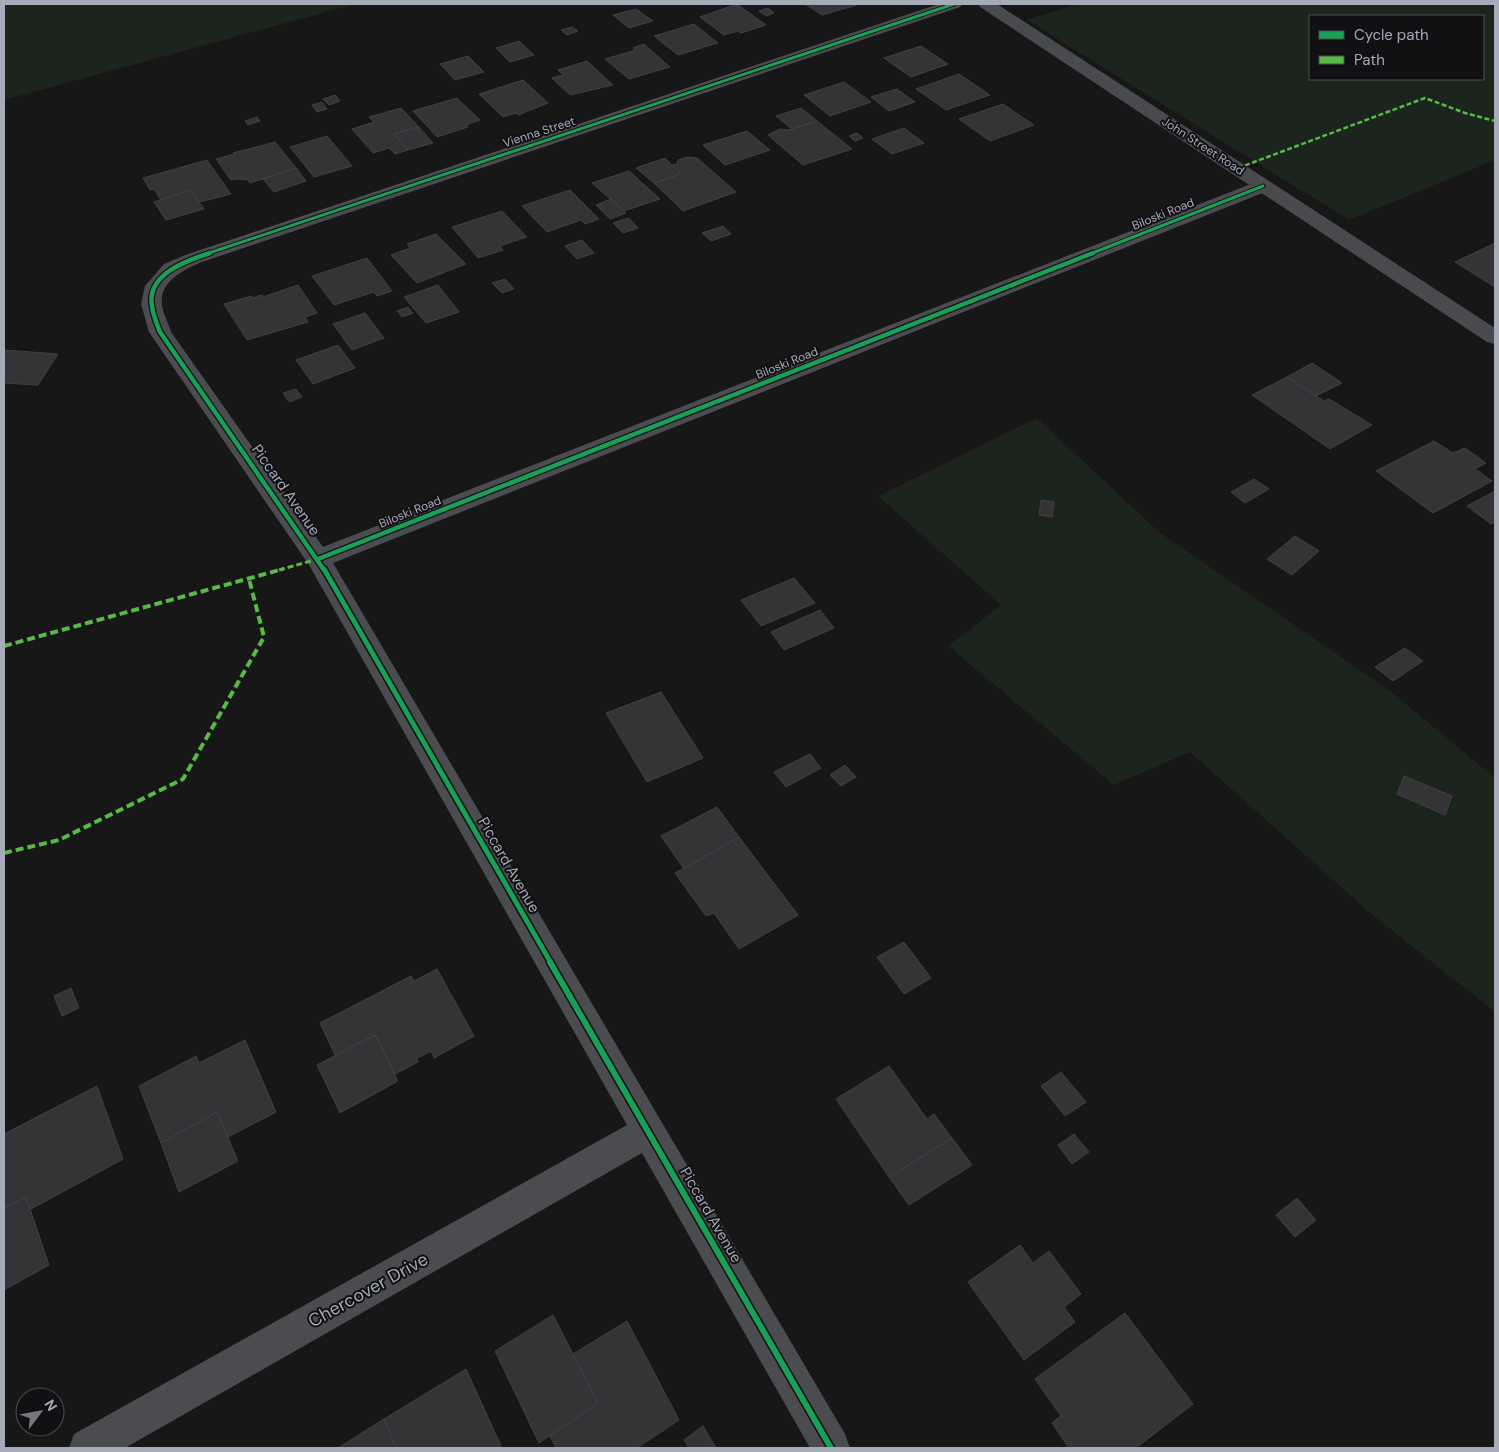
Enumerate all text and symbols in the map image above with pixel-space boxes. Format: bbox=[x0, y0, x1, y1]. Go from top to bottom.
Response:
legend bbox=[1309, 15, 1484, 80]
text: Cycle path bbox=[1354, 25, 1429, 45]
text: Path bbox=[1354, 50, 1385, 70]
street label: Vienna Street bbox=[501, 113, 578, 151]
street label: John Street Road bbox=[1159, 113, 1247, 179]
street label: Biloski Road bbox=[1129, 194, 1197, 234]
street label: Biloski Road bbox=[753, 343, 821, 383]
street label: Piccard Avenue bbox=[247, 440, 325, 540]
street label: Biloski Road bbox=[376, 492, 444, 532]
street label: Piccard Avenue bbox=[474, 814, 544, 916]
street label: Piccard Avenue bbox=[676, 1164, 746, 1266]
street label: Chercover Drive bbox=[304, 1247, 432, 1333]
north arrow bbox=[15, 1387, 65, 1437]
text: N bbox=[41, 1396, 61, 1414]

